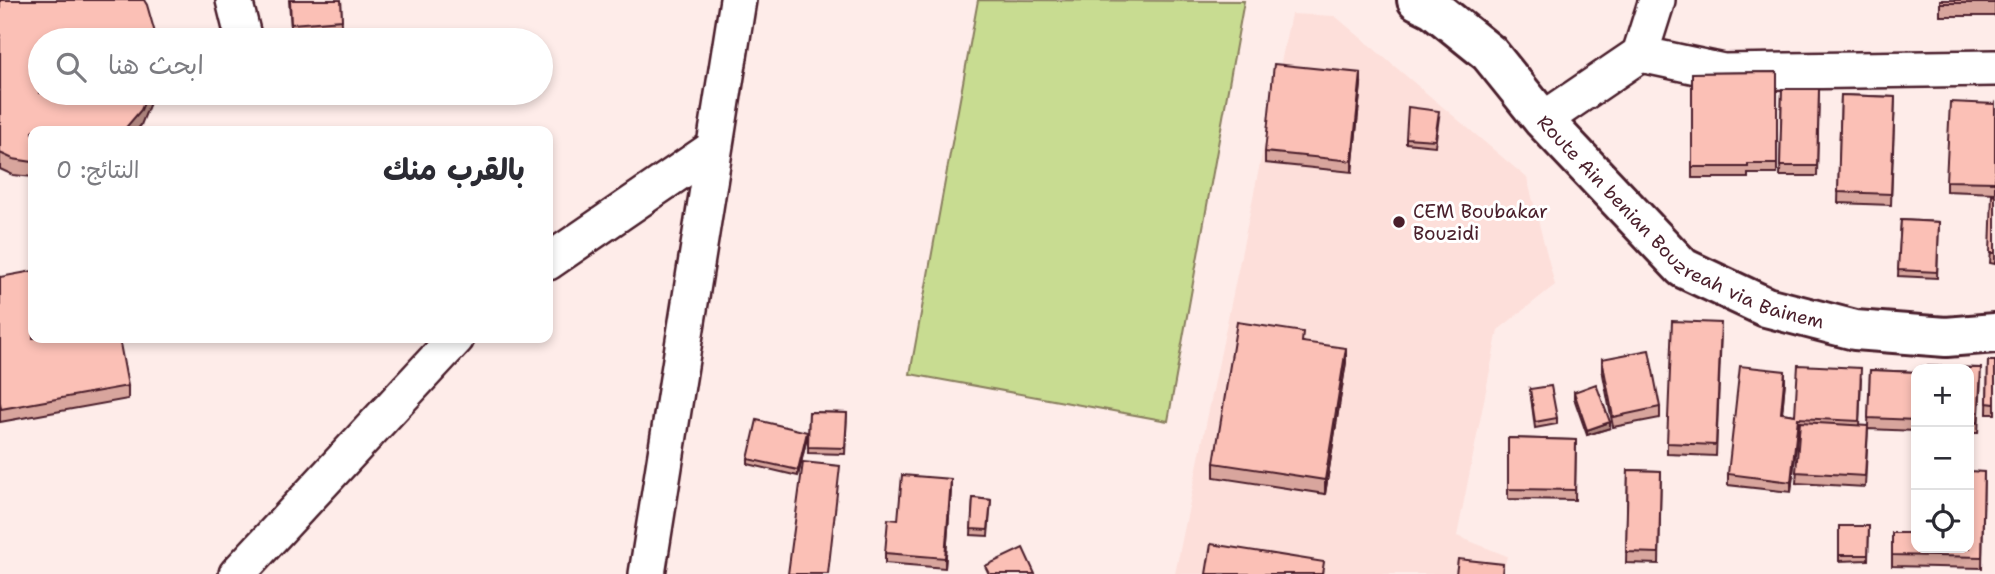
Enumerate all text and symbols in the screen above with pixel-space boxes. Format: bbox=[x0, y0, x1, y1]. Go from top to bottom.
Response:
search box bbox=[28, 28, 553, 105]
text: ابحث هنا bbox=[108, 47, 204, 82]
icon: search bbox=[52, 48, 90, 86]
street label: Route Ain benian Bouzreah via Bainem bbox=[1532, 110, 1827, 335]
text: بالقرب منك bbox=[383, 149, 525, 190]
text: النتائج: 0 bbox=[56, 155, 139, 185]
place label: CEM Boubakar Bouzidi bbox=[1413, 199, 1548, 246]
marker: CEM Boubakar Bouzidi bbox=[1391, 214, 1407, 230]
map controls bbox=[1911, 364, 1974, 553]
button: + bbox=[1911, 364, 1974, 427]
button: − bbox=[1911, 427, 1974, 490]
button: locate bbox=[1911, 490, 1974, 553]

